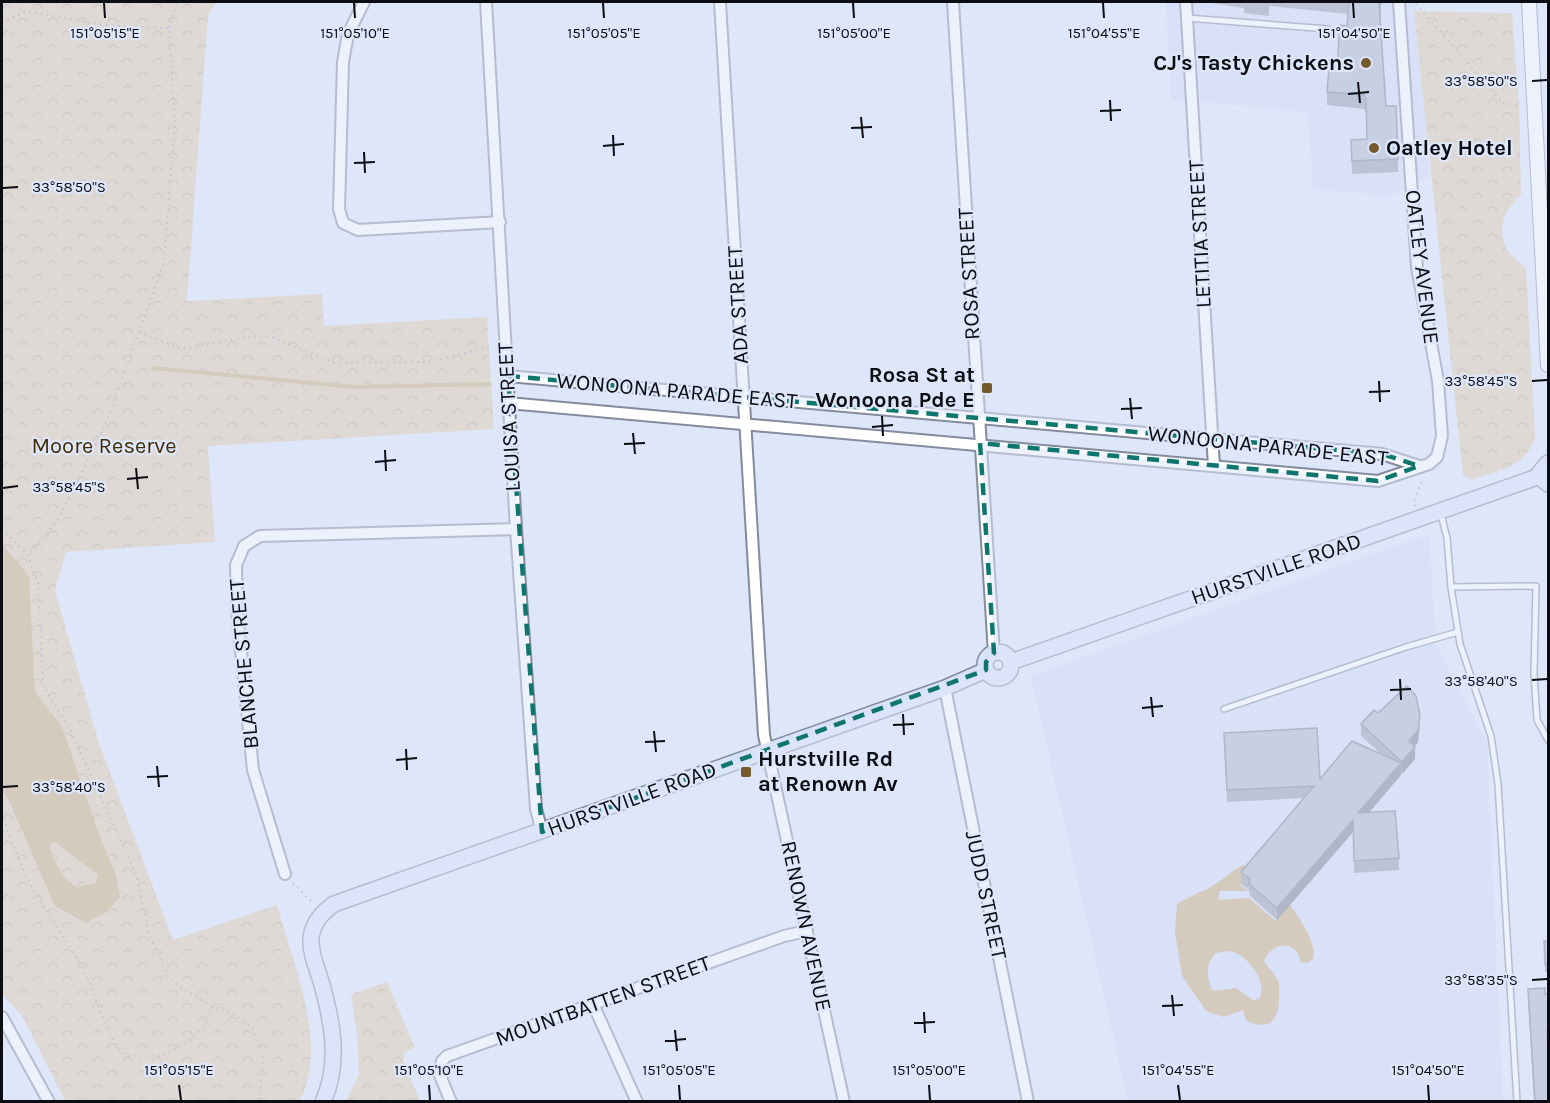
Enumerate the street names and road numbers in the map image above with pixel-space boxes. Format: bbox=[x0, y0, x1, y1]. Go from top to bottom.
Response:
street label: LETITIA STREET bbox=[1183, 159, 1217, 309]
street label: OATLEY AVENUE bbox=[1400, 188, 1444, 346]
street label: ROSA STREET bbox=[953, 207, 985, 341]
street label: ADA STREET bbox=[722, 245, 754, 365]
street label: LOUISA STREET bbox=[492, 342, 526, 492]
street label: WONOONA PARADE EAST bbox=[555, 368, 799, 414]
street label: WONOONA PARADE EAST bbox=[1146, 420, 1390, 472]
street label: HURSTVILLE ROAD bbox=[1187, 528, 1365, 610]
street label: BLANCHE STREET bbox=[224, 578, 264, 750]
street label: HURSTVILLE ROAD bbox=[544, 756, 720, 842]
street label: JUDD STREET bbox=[960, 828, 1012, 962]
street label: RENOWN AVENUE bbox=[775, 838, 837, 1014]
street label: MOUNTBATTEN STREET bbox=[492, 950, 714, 1052]

